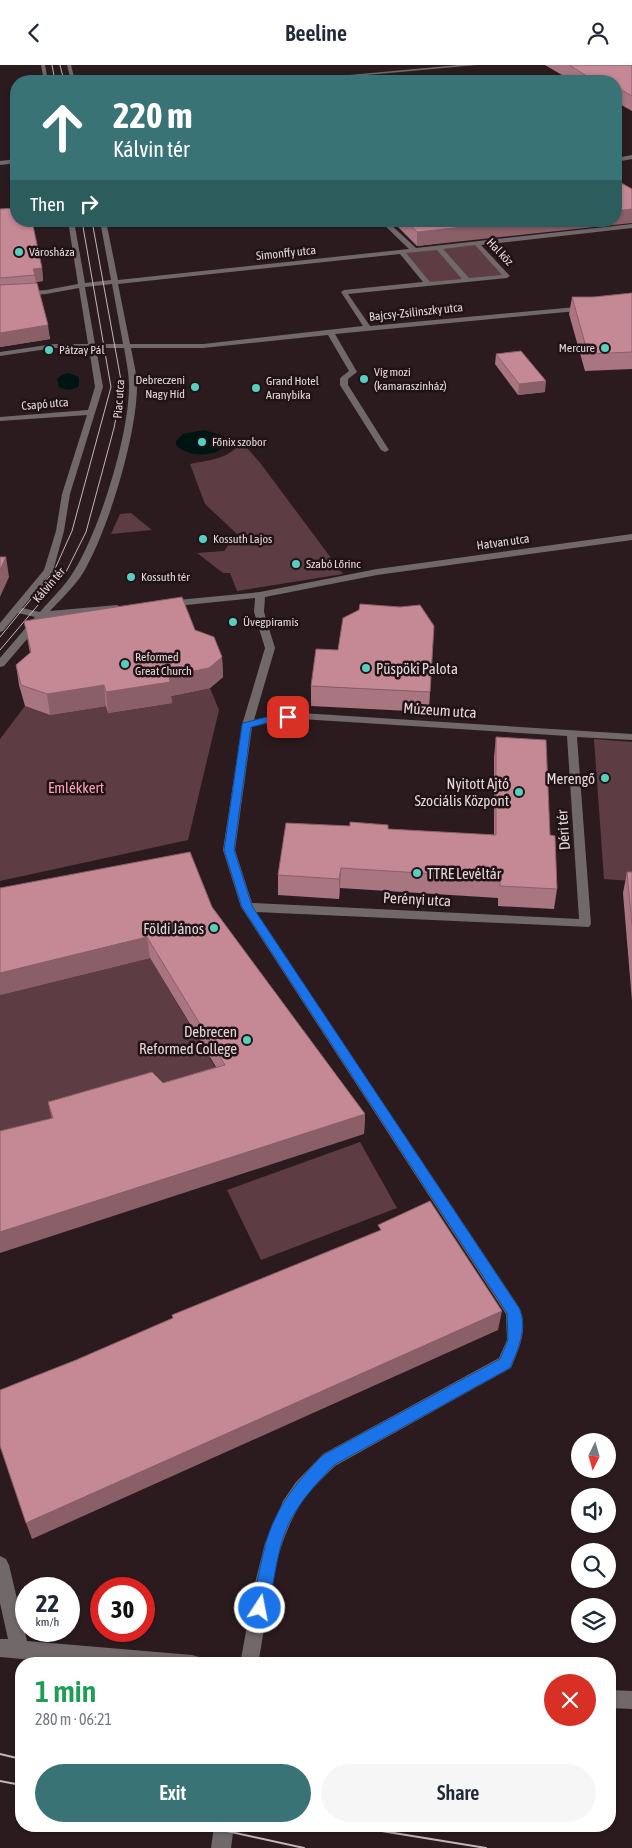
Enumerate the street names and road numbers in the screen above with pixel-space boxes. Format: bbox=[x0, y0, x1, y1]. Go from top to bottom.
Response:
street label: Hal köz bbox=[484, 235, 517, 269]
street label: Simonffy utca bbox=[255, 243, 317, 263]
street label: Bajcsy-Zsilinszky utca bbox=[368, 300, 464, 324]
street label: Piac utca bbox=[111, 379, 127, 419]
street label: Csapó utca bbox=[21, 395, 69, 413]
street label: Hatvan utca bbox=[476, 531, 530, 553]
street label: Kálvin tér bbox=[30, 564, 68, 605]
street label: Múzeum utca bbox=[403, 699, 477, 721]
street label: Déri tér bbox=[553, 809, 573, 851]
street label: Perényi utca bbox=[383, 889, 451, 909]

